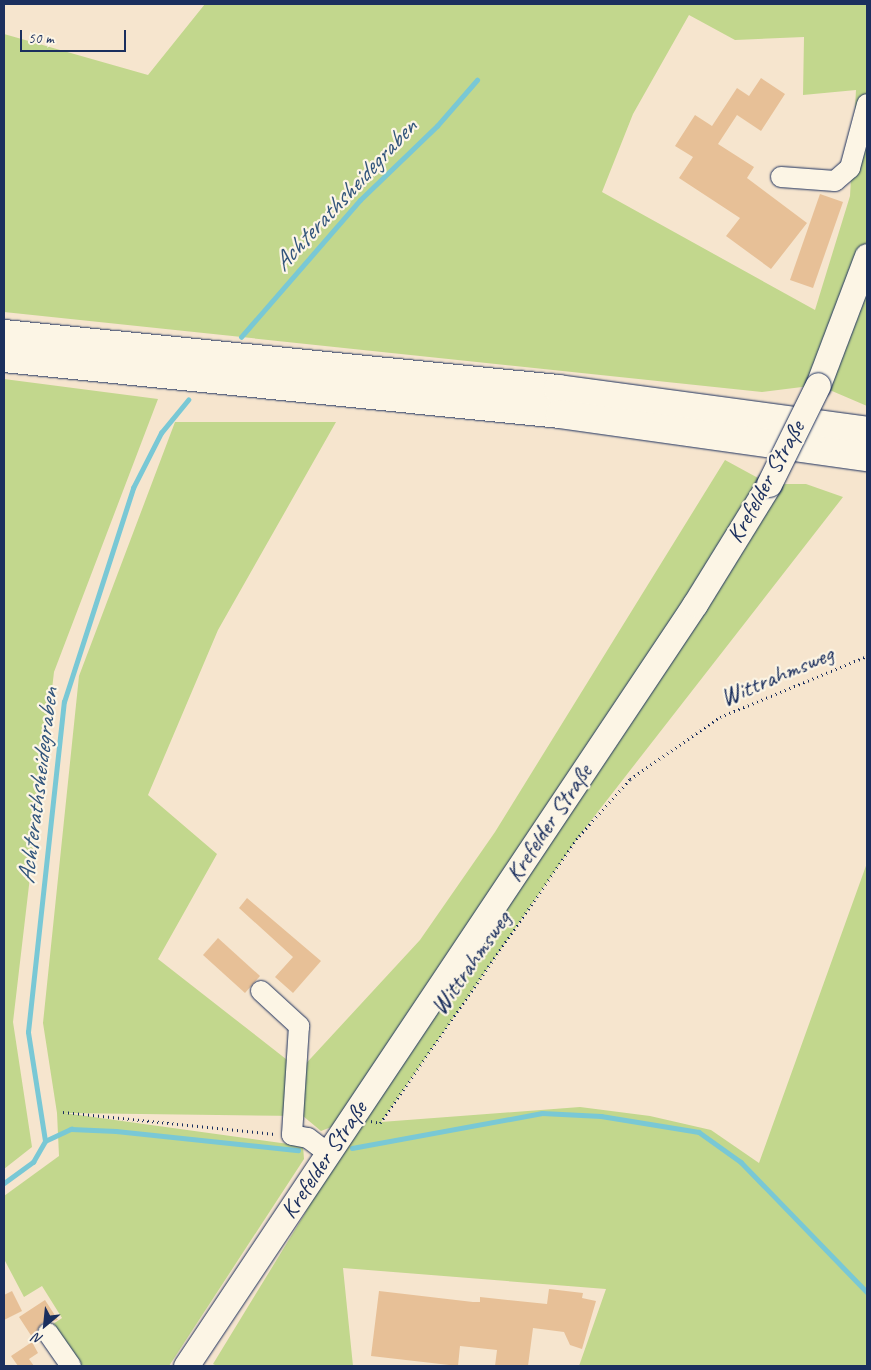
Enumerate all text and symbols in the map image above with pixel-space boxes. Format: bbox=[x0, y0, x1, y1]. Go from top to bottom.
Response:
scale bar bbox=[22, 20, 129, 52]
text: 50 m bbox=[28, 29, 54, 48]
water label: Achterathsheidegraben bbox=[267, 113, 423, 277]
street label: Krefelder Straße bbox=[721, 416, 811, 548]
street label: Wittrahmsweg bbox=[716, 639, 838, 713]
water label: Achterathsheidegraben bbox=[11, 686, 65, 886]
street label: Krefelder Straße bbox=[499, 759, 599, 887]
street label: Wittrahmsweg bbox=[425, 906, 517, 1020]
street label: Krefelder Straße bbox=[274, 1096, 374, 1224]
north arrow bbox=[20, 1300, 70, 1350]
text: N bbox=[30, 1329, 46, 1348]

